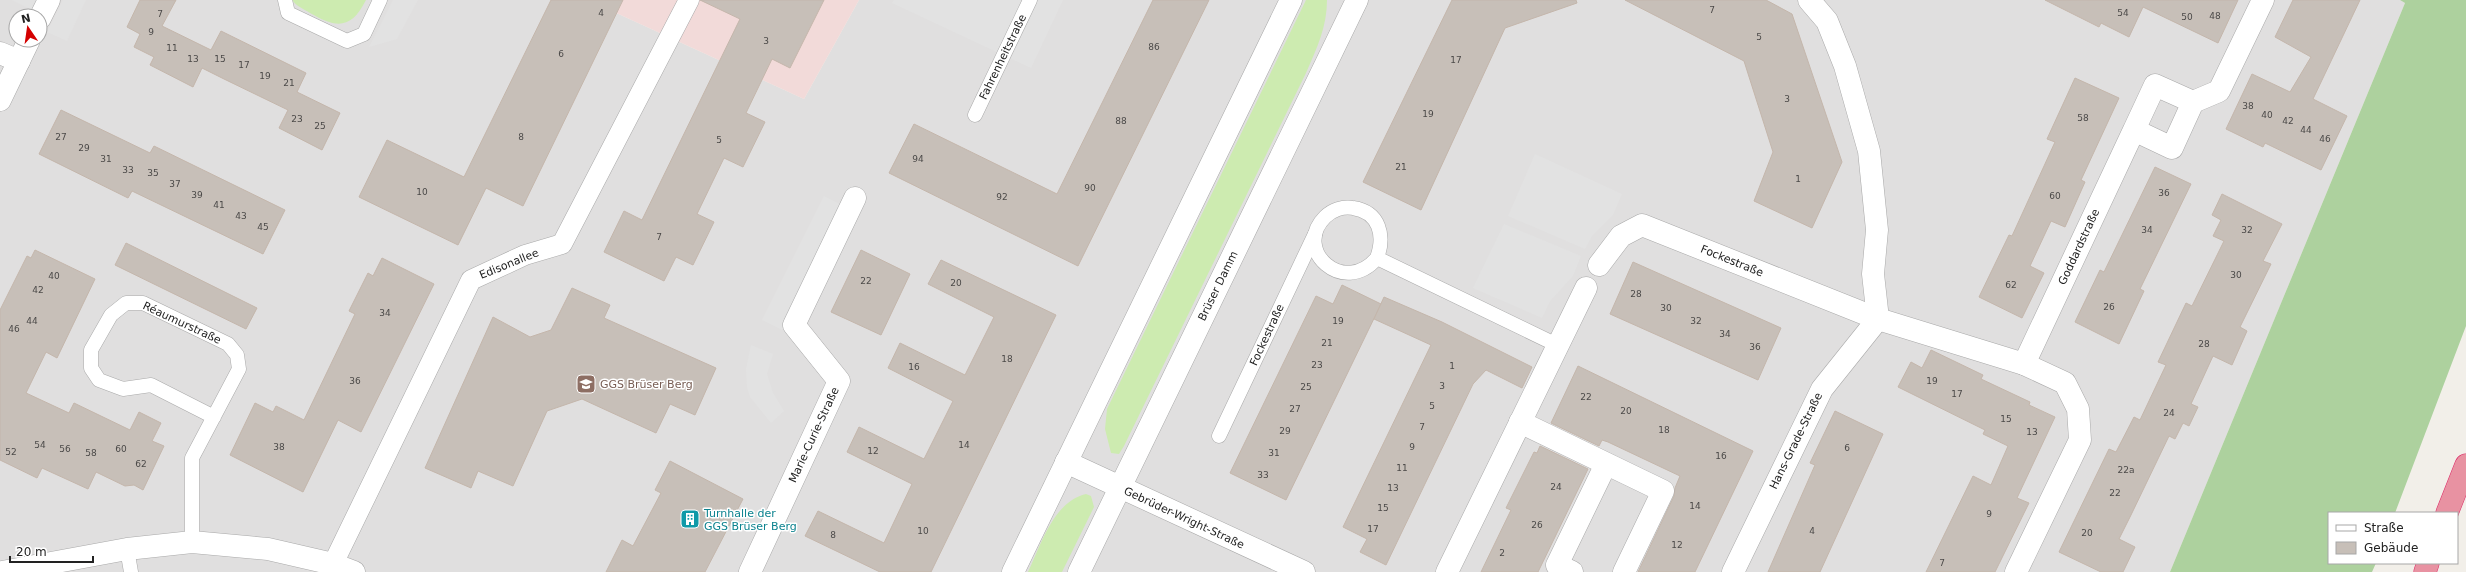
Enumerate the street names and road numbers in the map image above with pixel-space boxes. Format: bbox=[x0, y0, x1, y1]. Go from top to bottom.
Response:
street label: Fahrenheitstraße bbox=[977, 12, 1029, 102]
street label: Goddardstraße bbox=[2056, 207, 2102, 287]
street label: Fockestraße bbox=[1699, 243, 1765, 280]
street label: Edisonallee bbox=[477, 246, 541, 282]
street label: Brüser Damm bbox=[1195, 249, 1241, 323]
street label: Réaumurstraße bbox=[141, 299, 223, 347]
street label: Fockestraße bbox=[1247, 302, 1287, 368]
street label: Marie-Curie-Straße bbox=[786, 385, 842, 485]
street label: Hans-Grade-Straße bbox=[1767, 390, 1825, 491]
street label: Gebrüder-Wright-Straße bbox=[1122, 484, 1246, 552]

